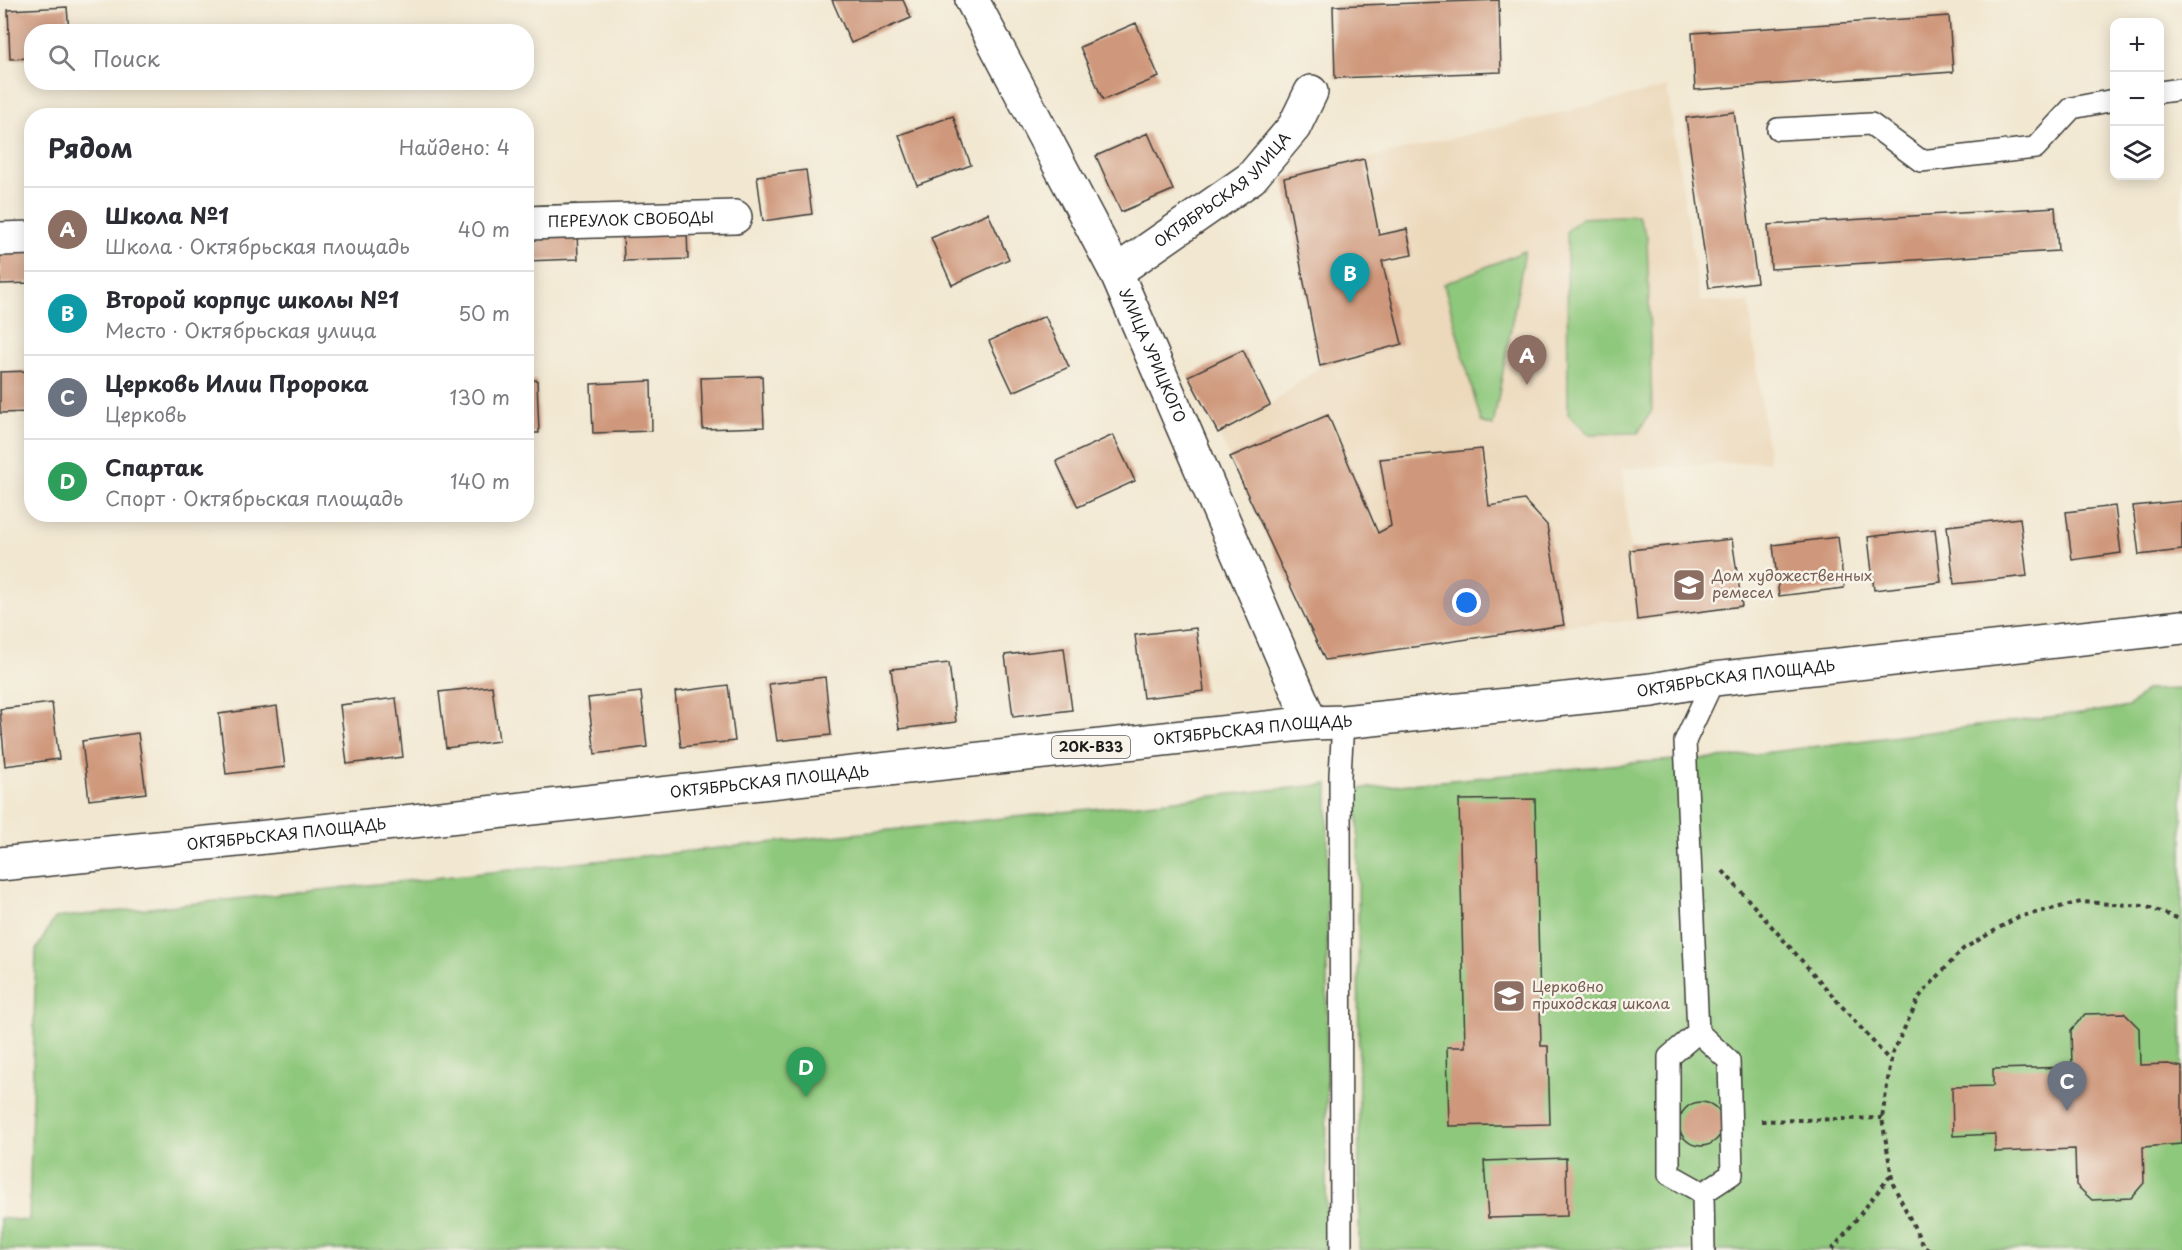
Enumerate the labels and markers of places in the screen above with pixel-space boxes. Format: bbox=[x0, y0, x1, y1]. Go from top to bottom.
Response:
pin: B bbox=[1330, 254, 1370, 303]
pin: A bbox=[1508, 336, 1546, 385]
place label: Дом художественных ремесел bbox=[1711, 563, 1872, 603]
school or university icon: Дом художественных ремесел bbox=[1671, 567, 1707, 603]
place label: Церковно приходская школа bbox=[1532, 974, 1670, 1014]
school or university icon: Церковно приходская школа bbox=[1491, 978, 1527, 1014]
pin: D bbox=[786, 1048, 826, 1097]
pin: C bbox=[2048, 1062, 2086, 1111]

